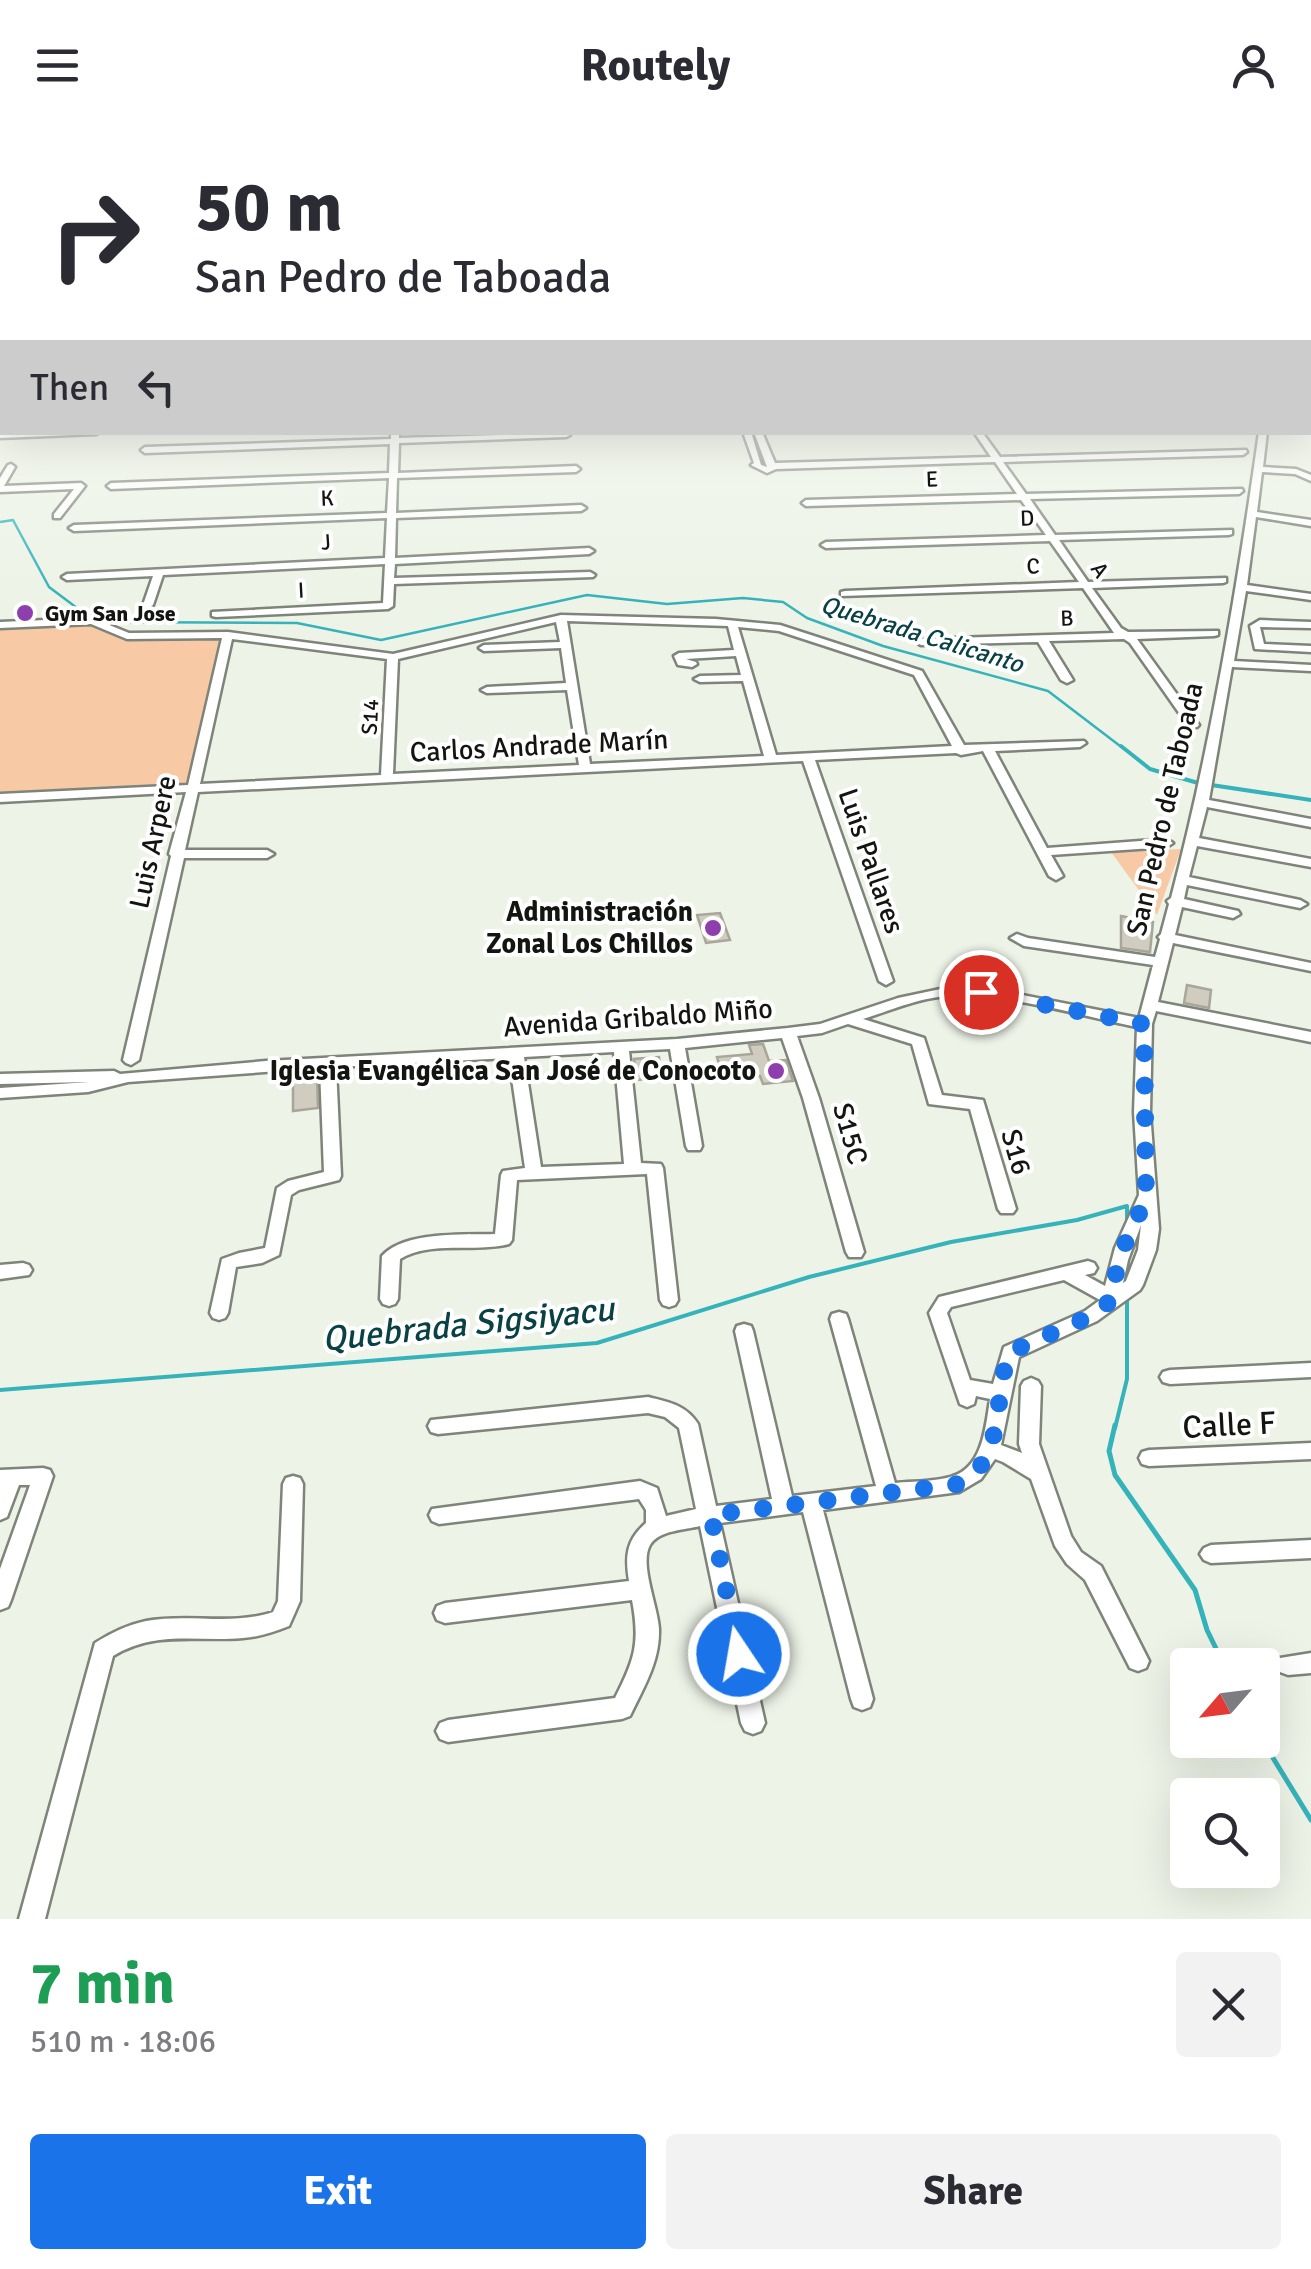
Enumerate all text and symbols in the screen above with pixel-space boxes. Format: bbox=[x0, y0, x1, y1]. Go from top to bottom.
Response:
icon: menu bbox=[30, 38, 85, 93]
text: Routely bbox=[581, 38, 730, 93]
icon: person bbox=[1226, 38, 1281, 93]
text: 50 m bbox=[195, 164, 343, 250]
icon: right bbox=[30, 170, 160, 300]
text: San Pedro de Taboada bbox=[195, 250, 611, 305]
icon: left bbox=[129, 360, 184, 415]
text: Then bbox=[30, 364, 109, 411]
street label: E bbox=[925, 465, 939, 493]
street label: K bbox=[320, 484, 334, 512]
street label: D bbox=[1019, 504, 1035, 532]
street label: J bbox=[320, 528, 332, 556]
street label: C bbox=[1026, 552, 1040, 580]
street label: A bbox=[1085, 557, 1115, 584]
street label: I bbox=[297, 576, 305, 604]
water label: Quebrada Calicanto bbox=[817, 589, 1028, 680]
place label: Gym San Jose bbox=[45, 600, 176, 627]
marker: Gym San Jose bbox=[14, 602, 36, 624]
street label: B bbox=[1060, 604, 1074, 632]
street label: San Pedro de Taboada bbox=[1119, 679, 1211, 939]
street label: S14 bbox=[356, 698, 384, 736]
street label: Carlos Andrade Marín bbox=[409, 722, 669, 770]
street label: Luis Arpere bbox=[122, 772, 184, 912]
street label: Luis Pallares bbox=[830, 784, 912, 938]
place label: Administración Zonal Los Chillos bbox=[486, 895, 693, 961]
marker: Administración Zonal Los Chillos bbox=[702, 917, 724, 939]
pin bbox=[939, 950, 1024, 1035]
icon: arrive bbox=[954, 965, 1009, 1020]
street label: Avenida Gribaldo Miño bbox=[502, 992, 774, 1044]
place label: Iglesia Evangélica San José de Conocoto bbox=[269, 1054, 756, 1088]
marker: Iglesia Evangélica San José de Conocoto bbox=[765, 1060, 787, 1082]
street label: S15C bbox=[825, 1099, 875, 1169]
street label: S16 bbox=[993, 1125, 1039, 1179]
water label: Quebrada Sigsiyacu bbox=[320, 1287, 618, 1361]
street label: Calle F bbox=[1181, 1403, 1277, 1447]
position arrow bbox=[687, 1602, 791, 1706]
north arrow bbox=[1170, 1648, 1280, 1758]
map controls bbox=[1170, 1648, 1280, 1888]
button: search bbox=[1170, 1778, 1280, 1888]
text: 7 min bbox=[30, 1947, 175, 2021]
button: close bbox=[1176, 1952, 1281, 2057]
text: 510 m · 18:06 bbox=[30, 2022, 216, 2061]
button: Exit bbox=[30, 2134, 646, 2249]
button: Share bbox=[666, 2134, 1281, 2249]

